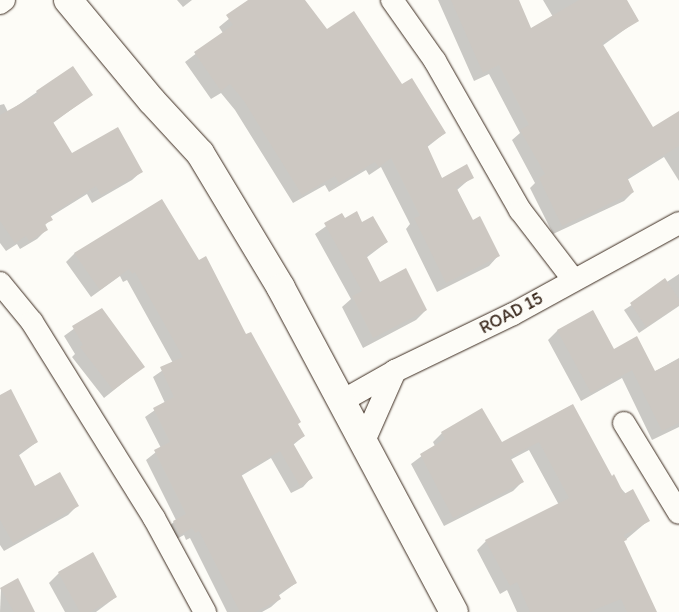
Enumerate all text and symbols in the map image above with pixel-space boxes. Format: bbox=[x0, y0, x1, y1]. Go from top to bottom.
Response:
street label: ROAD 15 bbox=[476, 287, 546, 339]

